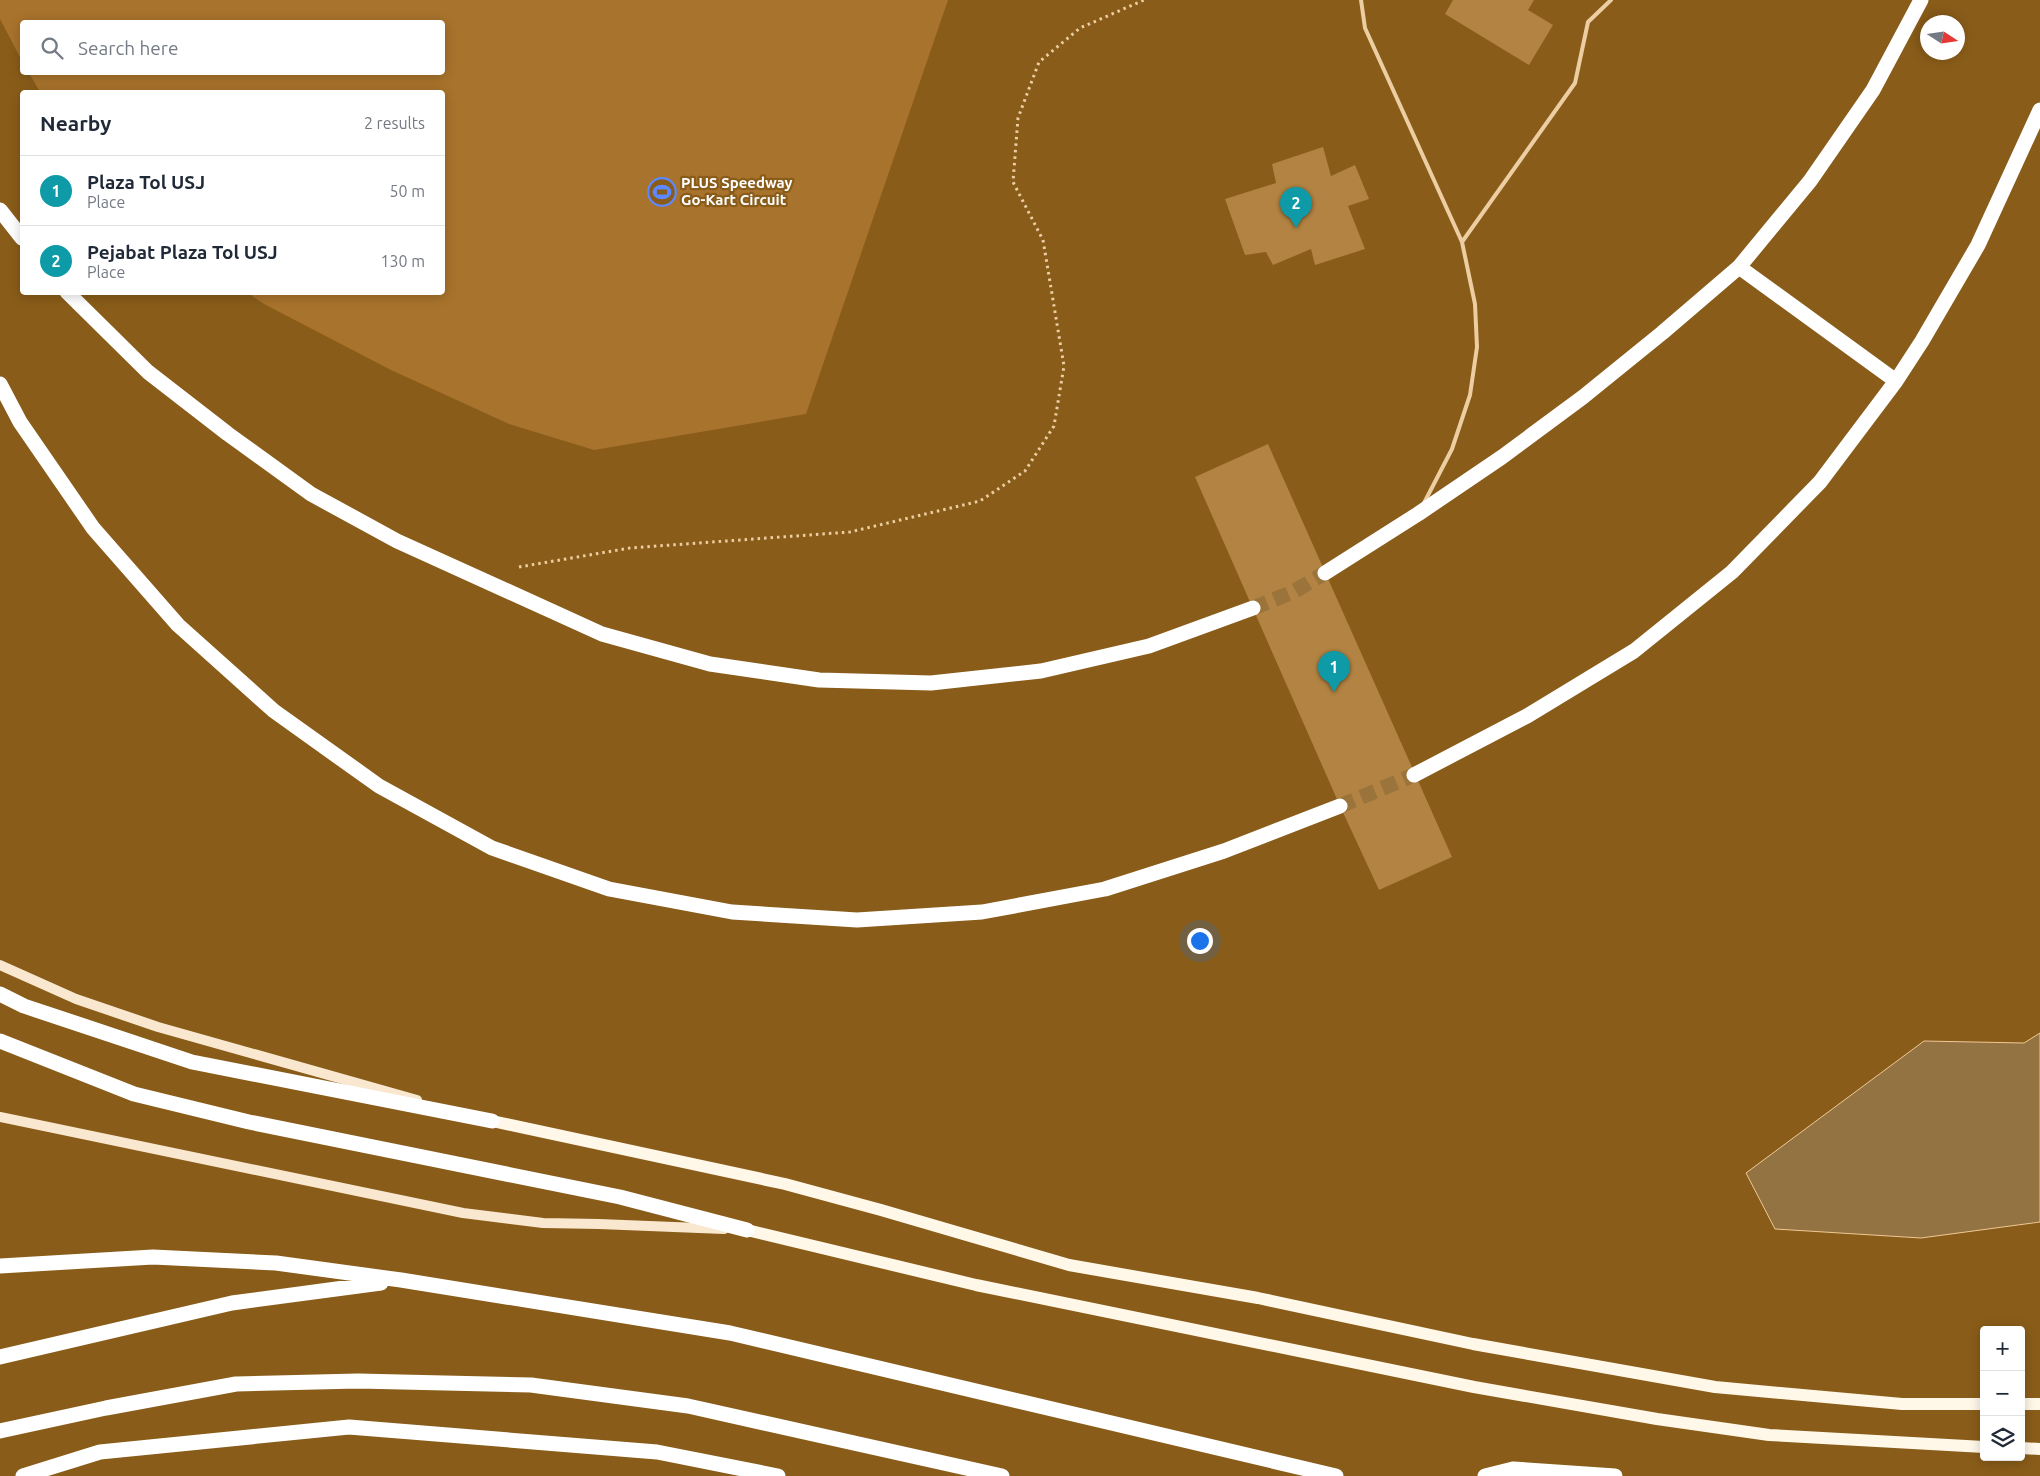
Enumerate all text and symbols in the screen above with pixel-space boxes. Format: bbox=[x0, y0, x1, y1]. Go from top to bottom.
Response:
north arrow bbox=[1920, 15, 1965, 60]
search box bbox=[20, 20, 445, 75]
icon: search bbox=[38, 34, 66, 62]
text: Search here bbox=[78, 37, 178, 59]
text: Nearby bbox=[40, 111, 111, 135]
text: 2 results bbox=[364, 114, 425, 132]
text: Plaza Tol USJ bbox=[87, 171, 205, 193]
place label: PLUS Speedway Go-Kart Circuit bbox=[681, 174, 793, 208]
sports icon: PLUS Speedway Go-Kart Circuit bbox=[647, 177, 677, 207]
text: 1 bbox=[51, 182, 61, 200]
text: 50 m bbox=[389, 182, 425, 200]
pin: 2 bbox=[1280, 187, 1312, 228]
text: Place bbox=[87, 193, 125, 211]
text: Pejabat Plaza Tol USJ bbox=[87, 241, 278, 263]
text: 2 bbox=[51, 252, 61, 270]
text: 130 m bbox=[380, 252, 425, 270]
text: Place bbox=[87, 263, 125, 281]
pin: 1 bbox=[1318, 651, 1350, 692]
your location bbox=[1187, 928, 1213, 954]
map controls bbox=[1980, 1326, 2025, 1461]
button: + bbox=[1980, 1326, 2025, 1371]
button: − bbox=[1980, 1371, 2025, 1416]
button: layers bbox=[1980, 1416, 2025, 1461]

